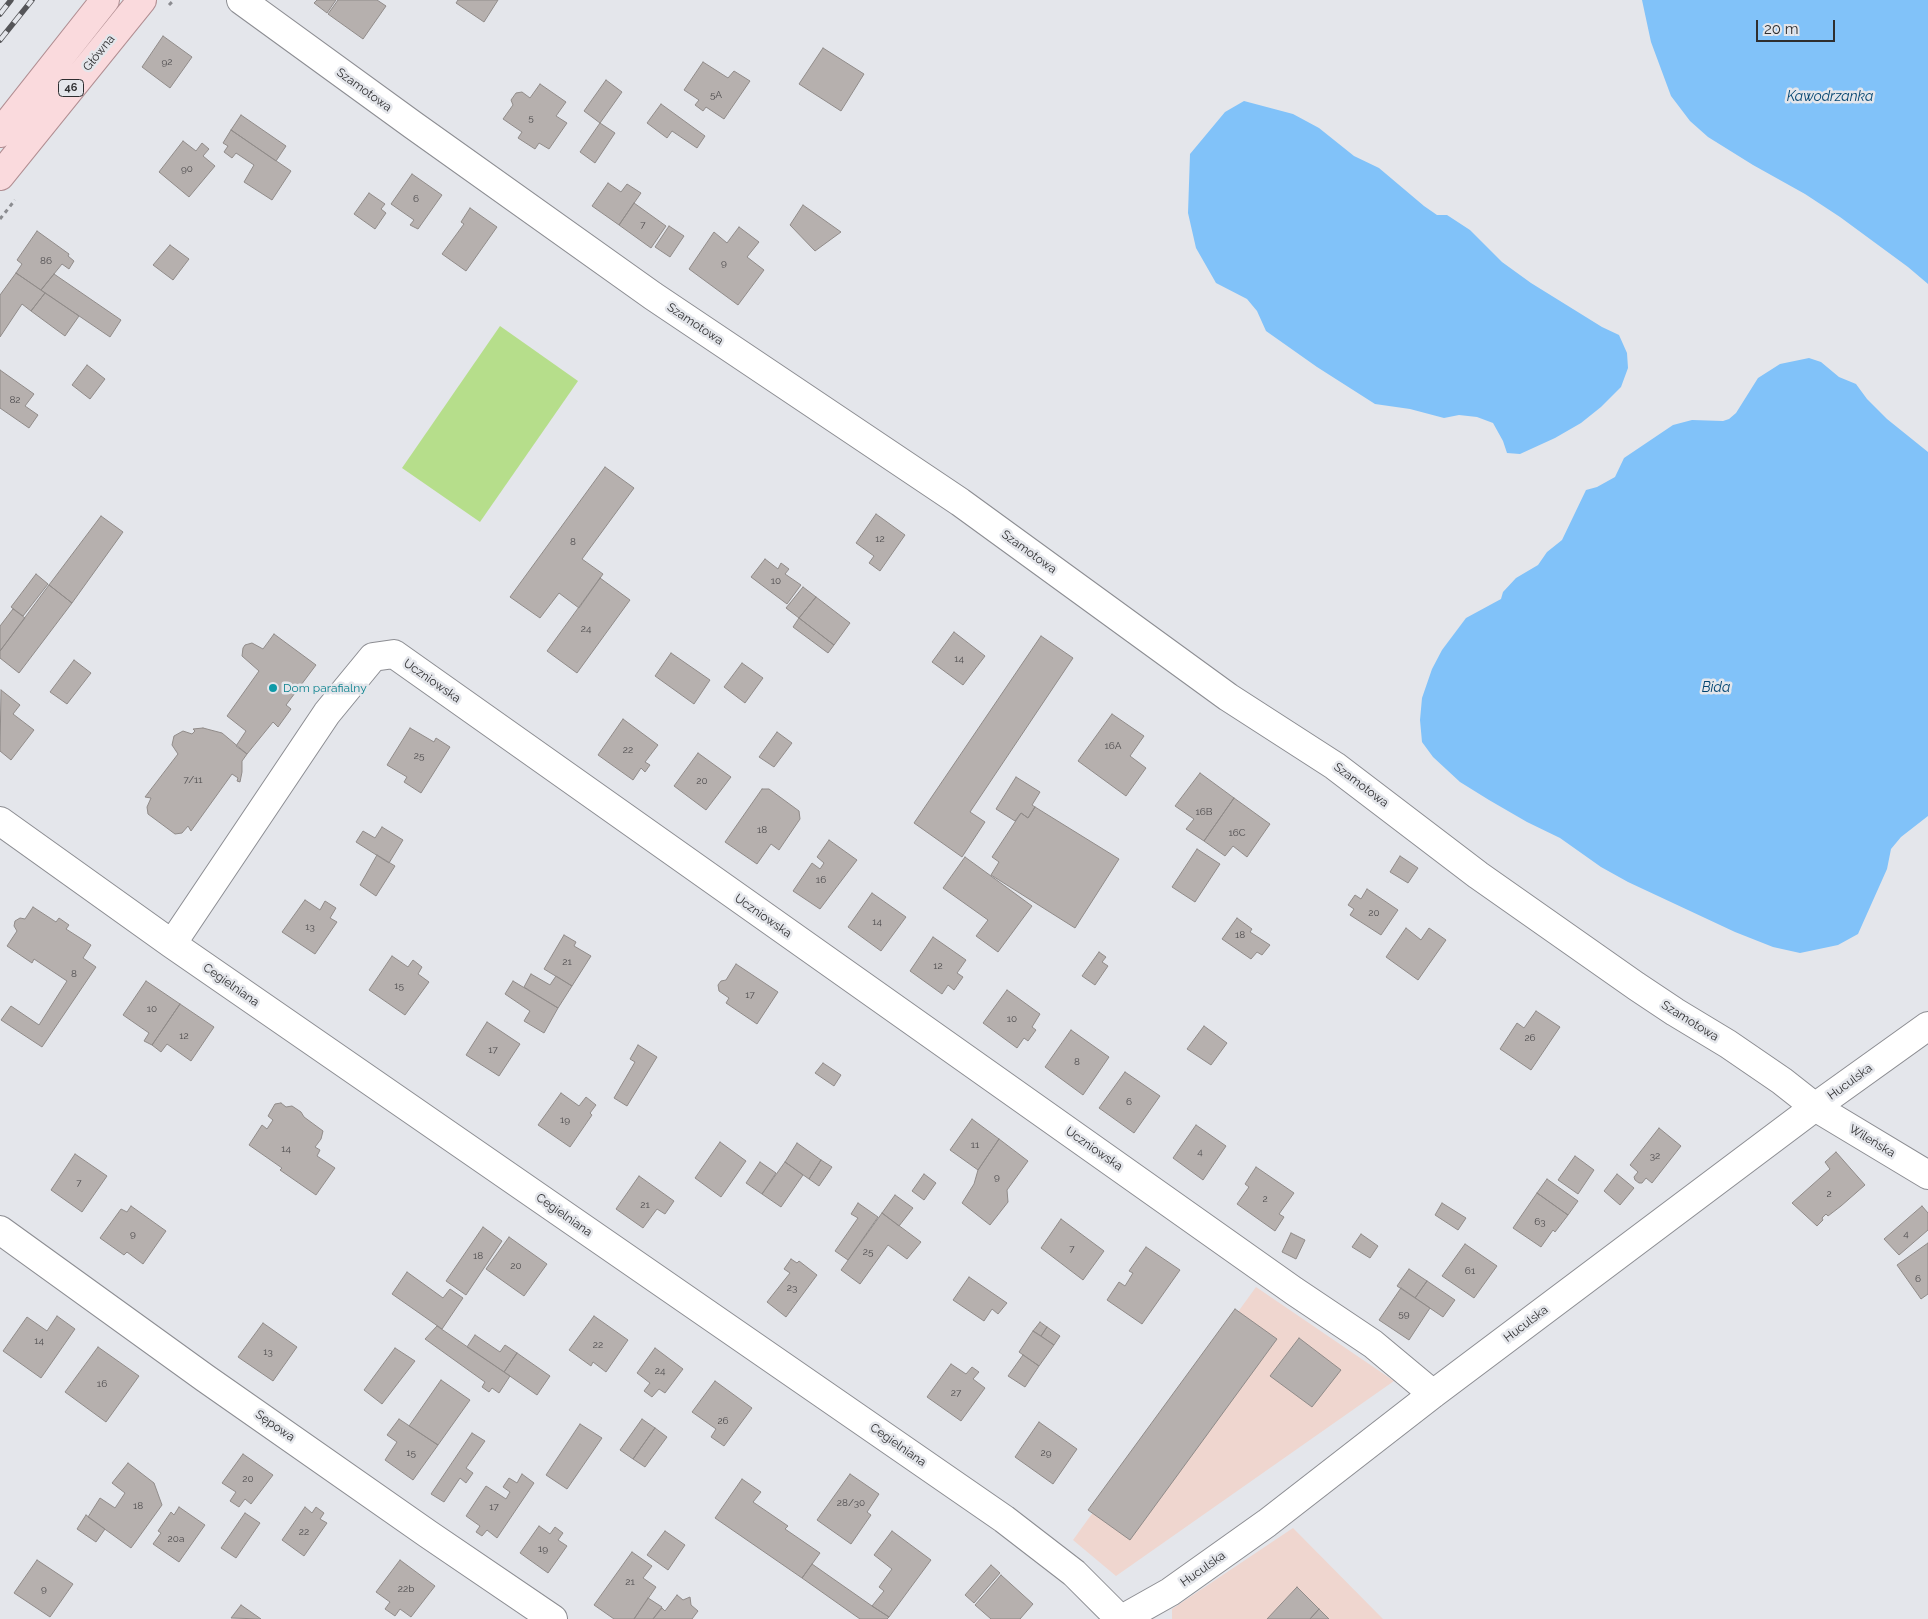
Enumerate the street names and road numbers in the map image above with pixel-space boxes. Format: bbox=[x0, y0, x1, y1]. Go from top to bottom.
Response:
street label: Główna bbox=[80, 32, 118, 74]
street label: Szamotowa bbox=[334, 65, 394, 115]
road number: 46 bbox=[58, 80, 84, 96]
street label: Szamotowa bbox=[664, 300, 726, 348]
street label: Szamotowa bbox=[999, 527, 1059, 577]
street label: Uczniowska bbox=[401, 656, 463, 706]
street label: Szamotowa bbox=[1331, 760, 1391, 810]
street label: Uczniowska bbox=[732, 891, 794, 941]
street label: Cegielniana bbox=[200, 960, 262, 1010]
street label: Szamotowa bbox=[1659, 998, 1721, 1044]
street label: Huculska bbox=[1825, 1061, 1875, 1103]
street label: Wileńska bbox=[1846, 1122, 1898, 1160]
street label: Uczniowska bbox=[1063, 1124, 1125, 1174]
street label: Cegielniana bbox=[533, 1190, 595, 1240]
street label: Huculska bbox=[1501, 1303, 1551, 1345]
street label: Sępowa bbox=[253, 1407, 297, 1445]
street label: Cegielniana bbox=[867, 1420, 929, 1470]
street label: Huculska bbox=[1178, 1548, 1228, 1590]

